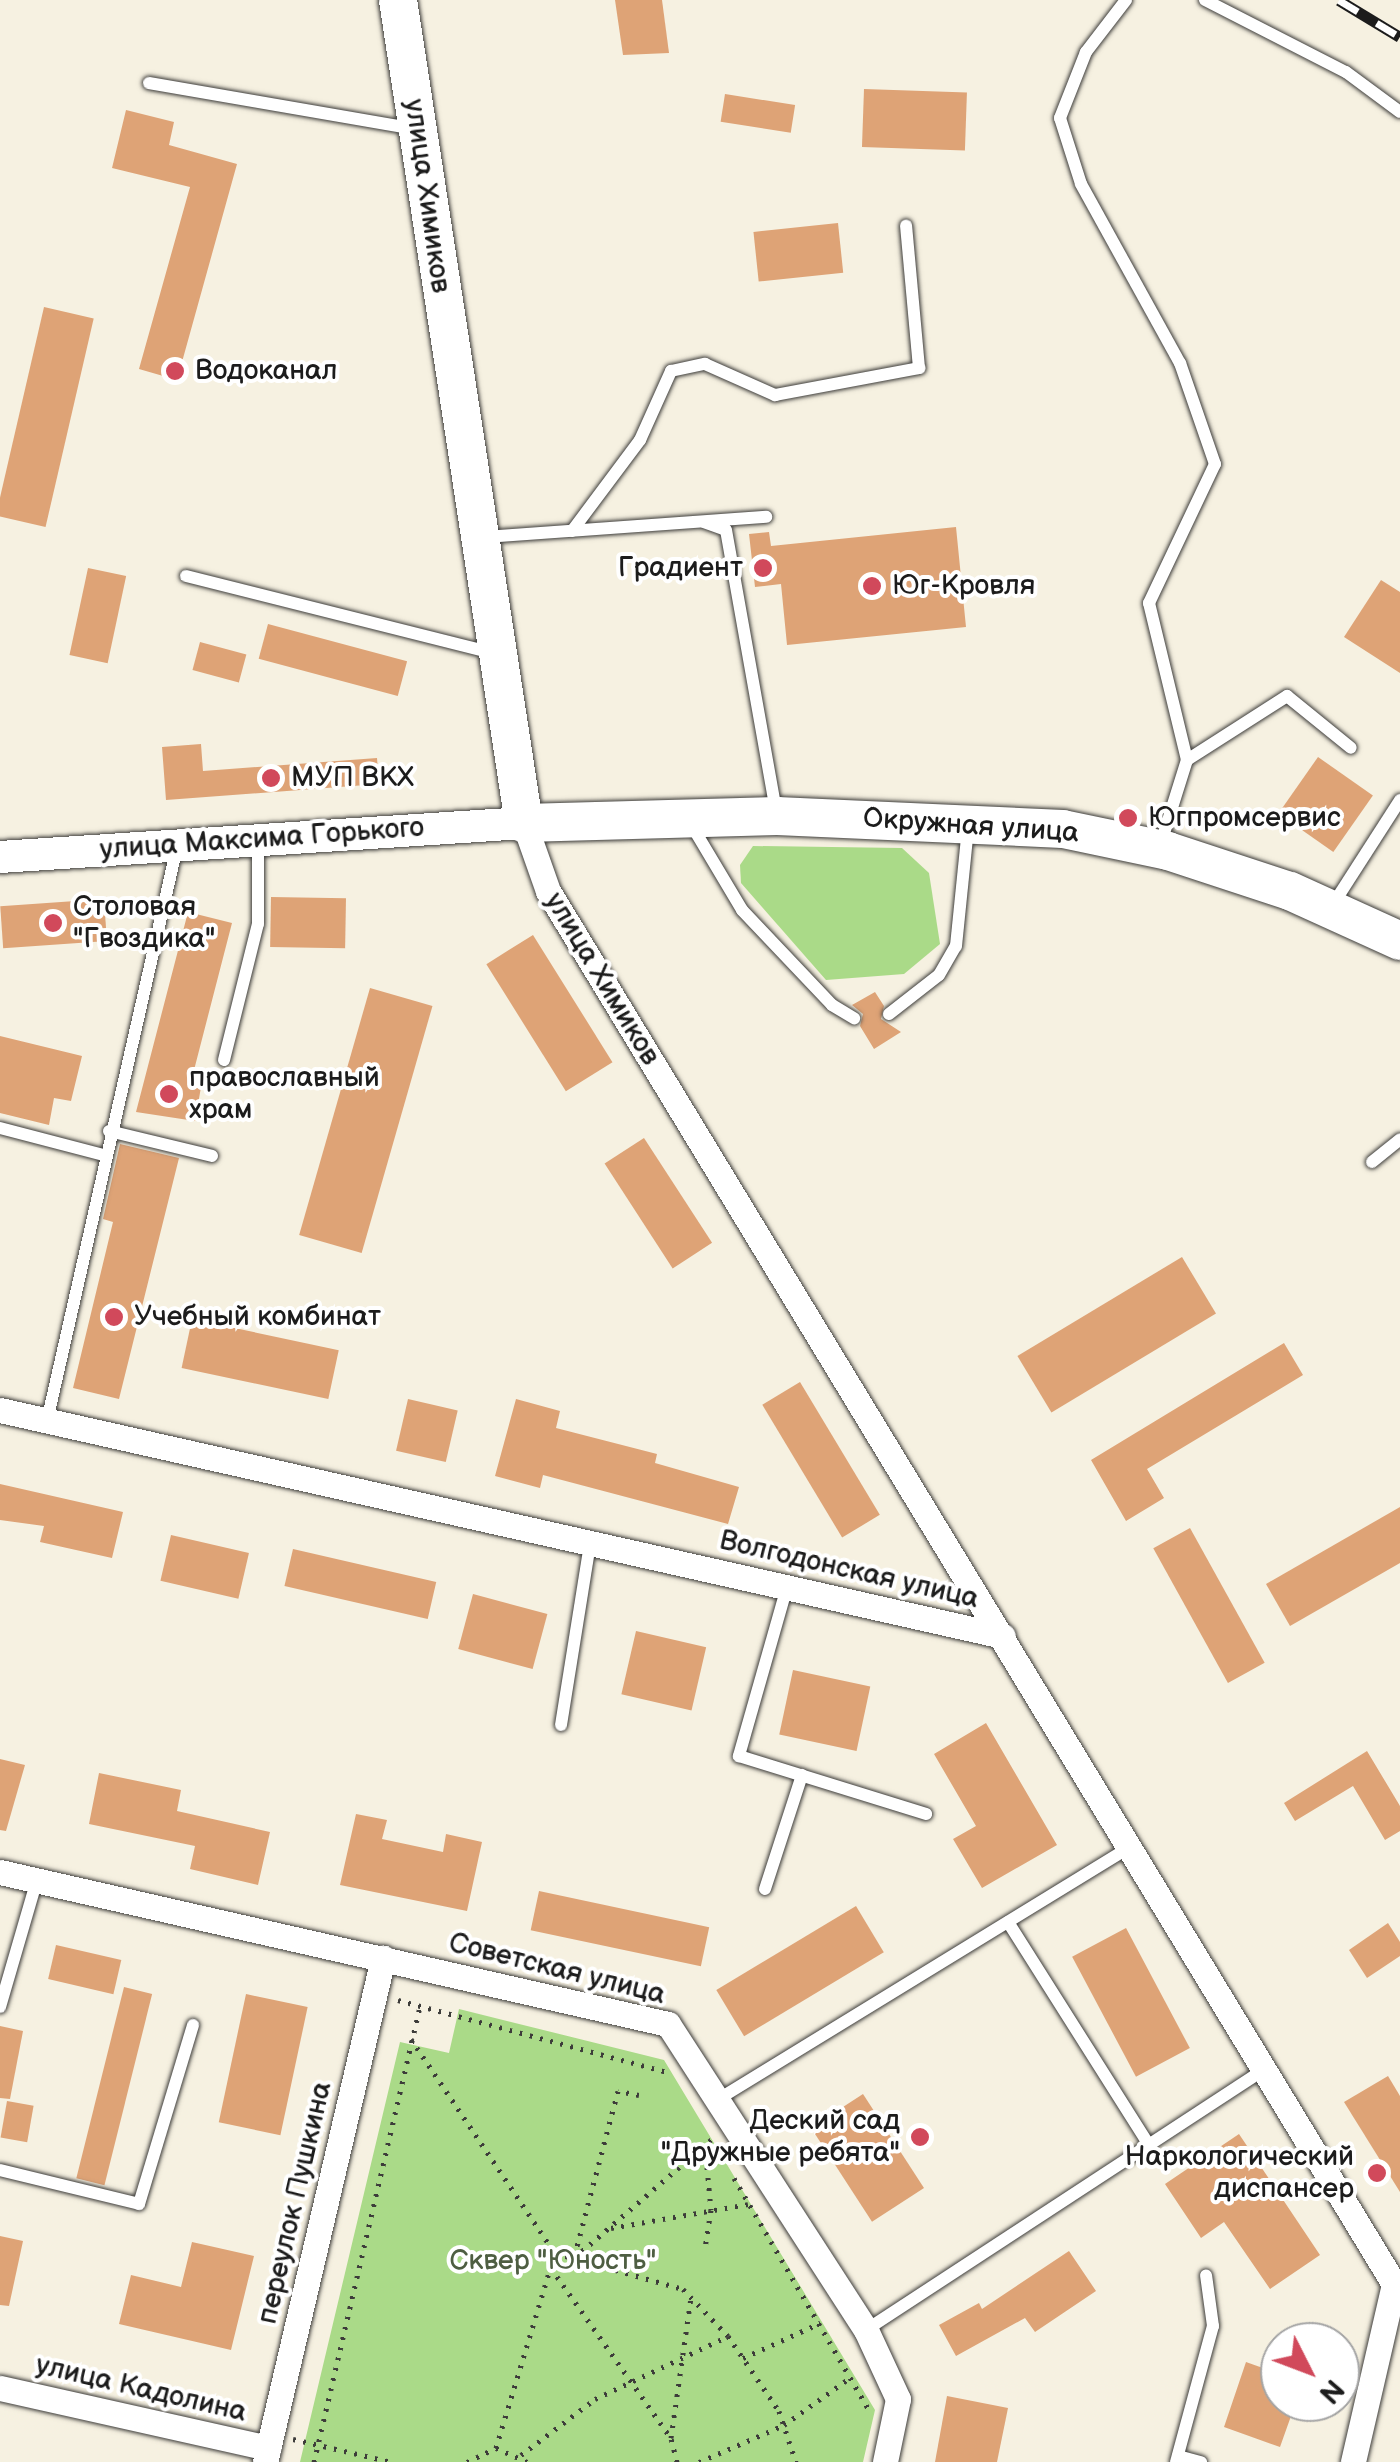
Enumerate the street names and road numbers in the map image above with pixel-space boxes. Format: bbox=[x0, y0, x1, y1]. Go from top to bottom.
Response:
street label: улица Химиков bbox=[397, 97, 457, 295]
street label: Окружная улица bbox=[862, 802, 1080, 850]
street label: улица Максима Горького bbox=[99, 811, 425, 867]
street label: улица Химиков bbox=[537, 887, 667, 1071]
street label: Волгодонская улица bbox=[716, 1524, 982, 1616]
street label: Советская улица bbox=[445, 1926, 669, 2012]
street label: переулок Пушкина bbox=[251, 2079, 339, 2327]
street label: улица Кадолина bbox=[33, 2348, 249, 2430]

